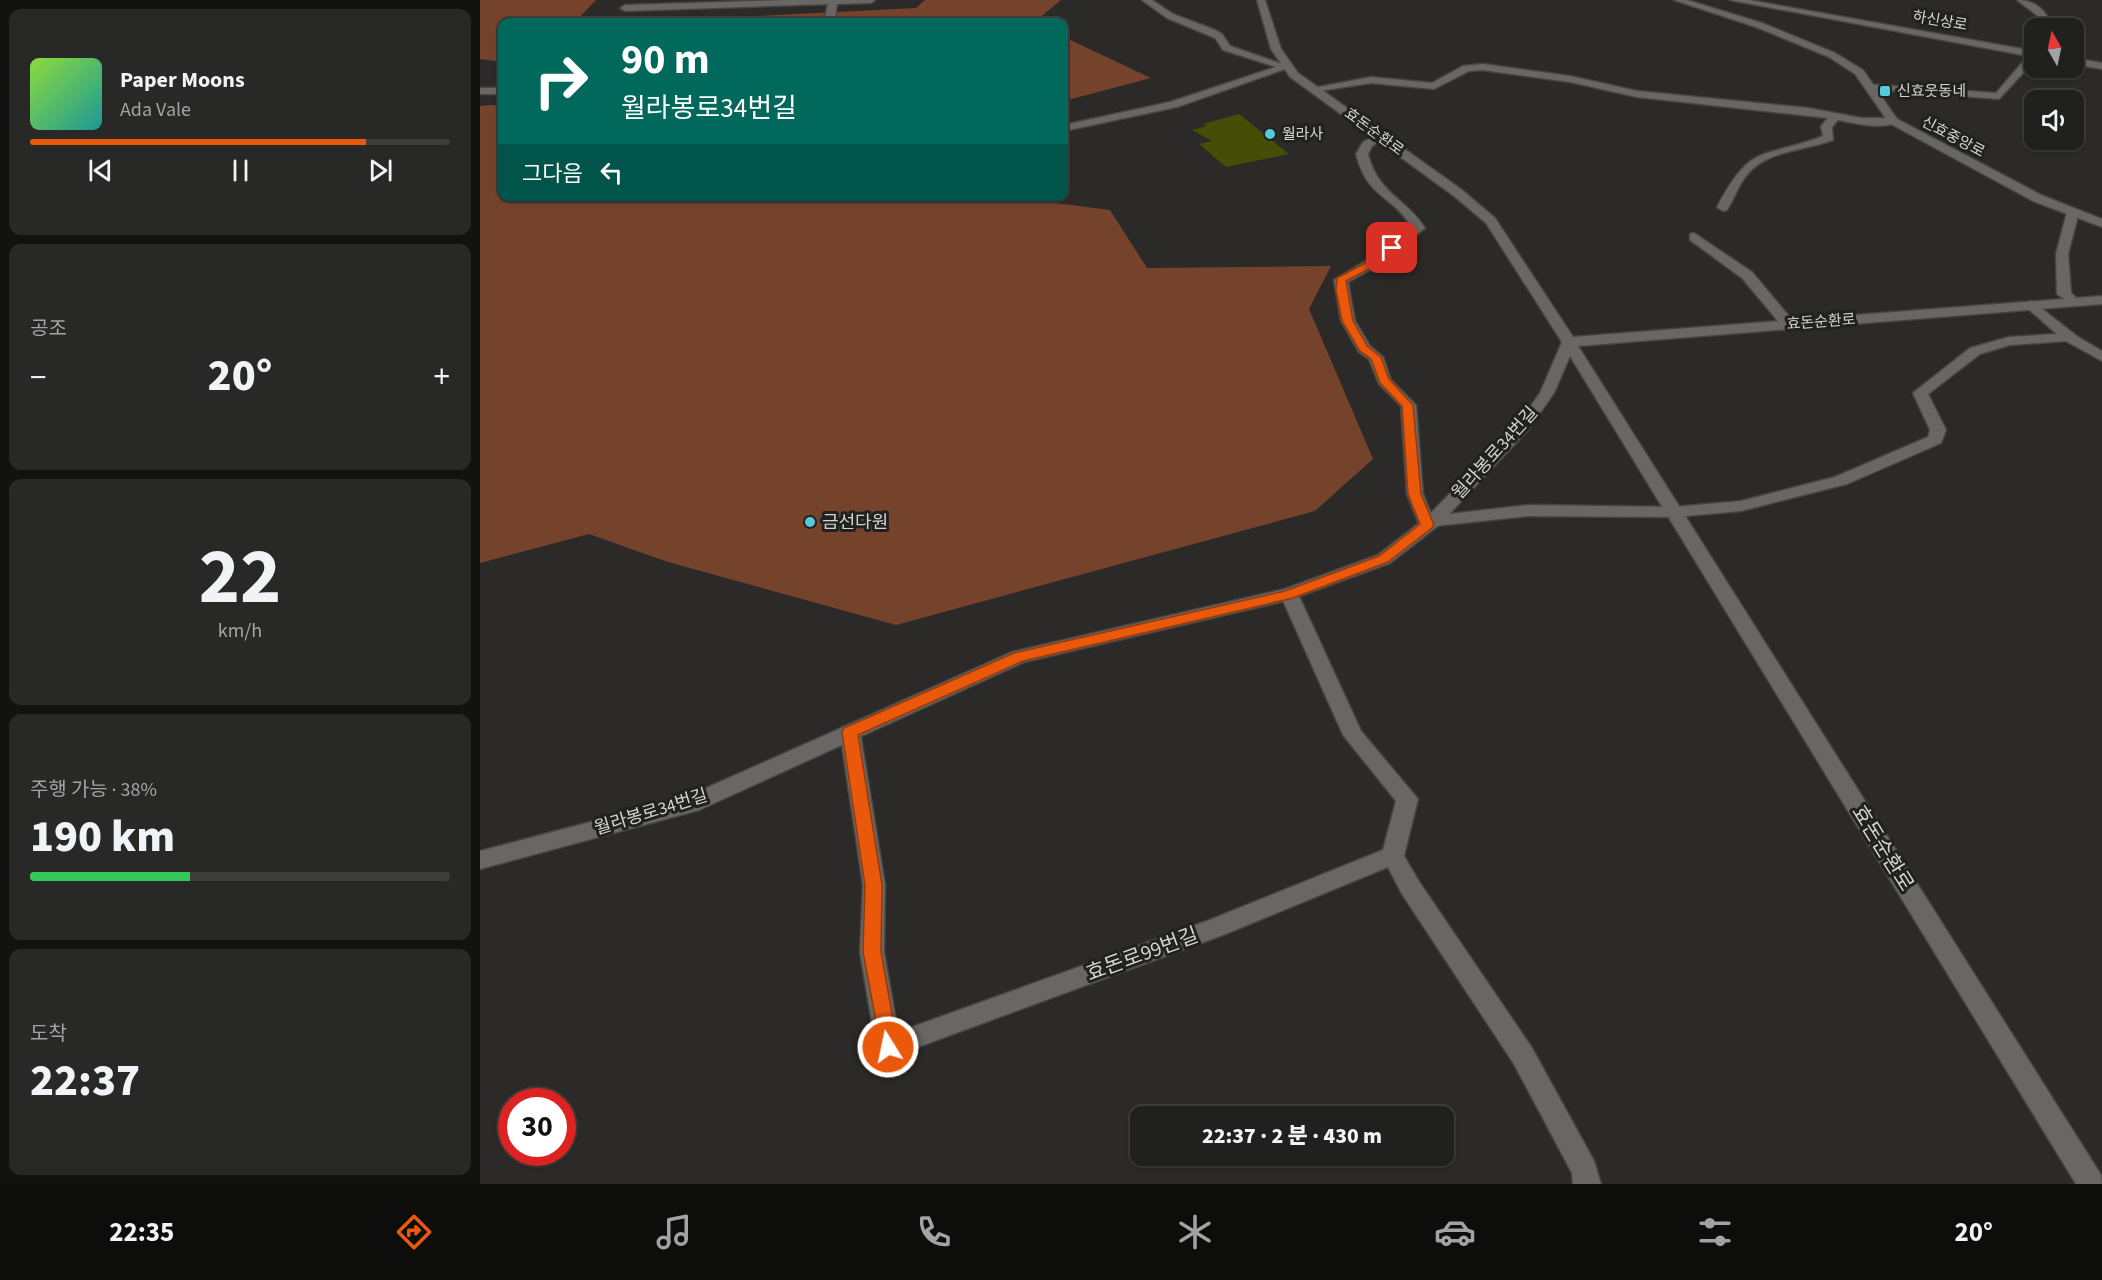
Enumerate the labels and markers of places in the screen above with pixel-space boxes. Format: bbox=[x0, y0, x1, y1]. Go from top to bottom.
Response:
place label: 신효웃동네 bbox=[1897, 81, 1966, 102]
marker: 신효웃동네 bbox=[1878, 84, 1892, 98]
place label: 월라사 bbox=[1282, 124, 1324, 145]
marker: 월라사 bbox=[1263, 127, 1277, 141]
pin bbox=[1366, 222, 1417, 273]
place label: 금선다원 bbox=[822, 510, 888, 535]
marker: 금선다원 bbox=[803, 515, 817, 529]

